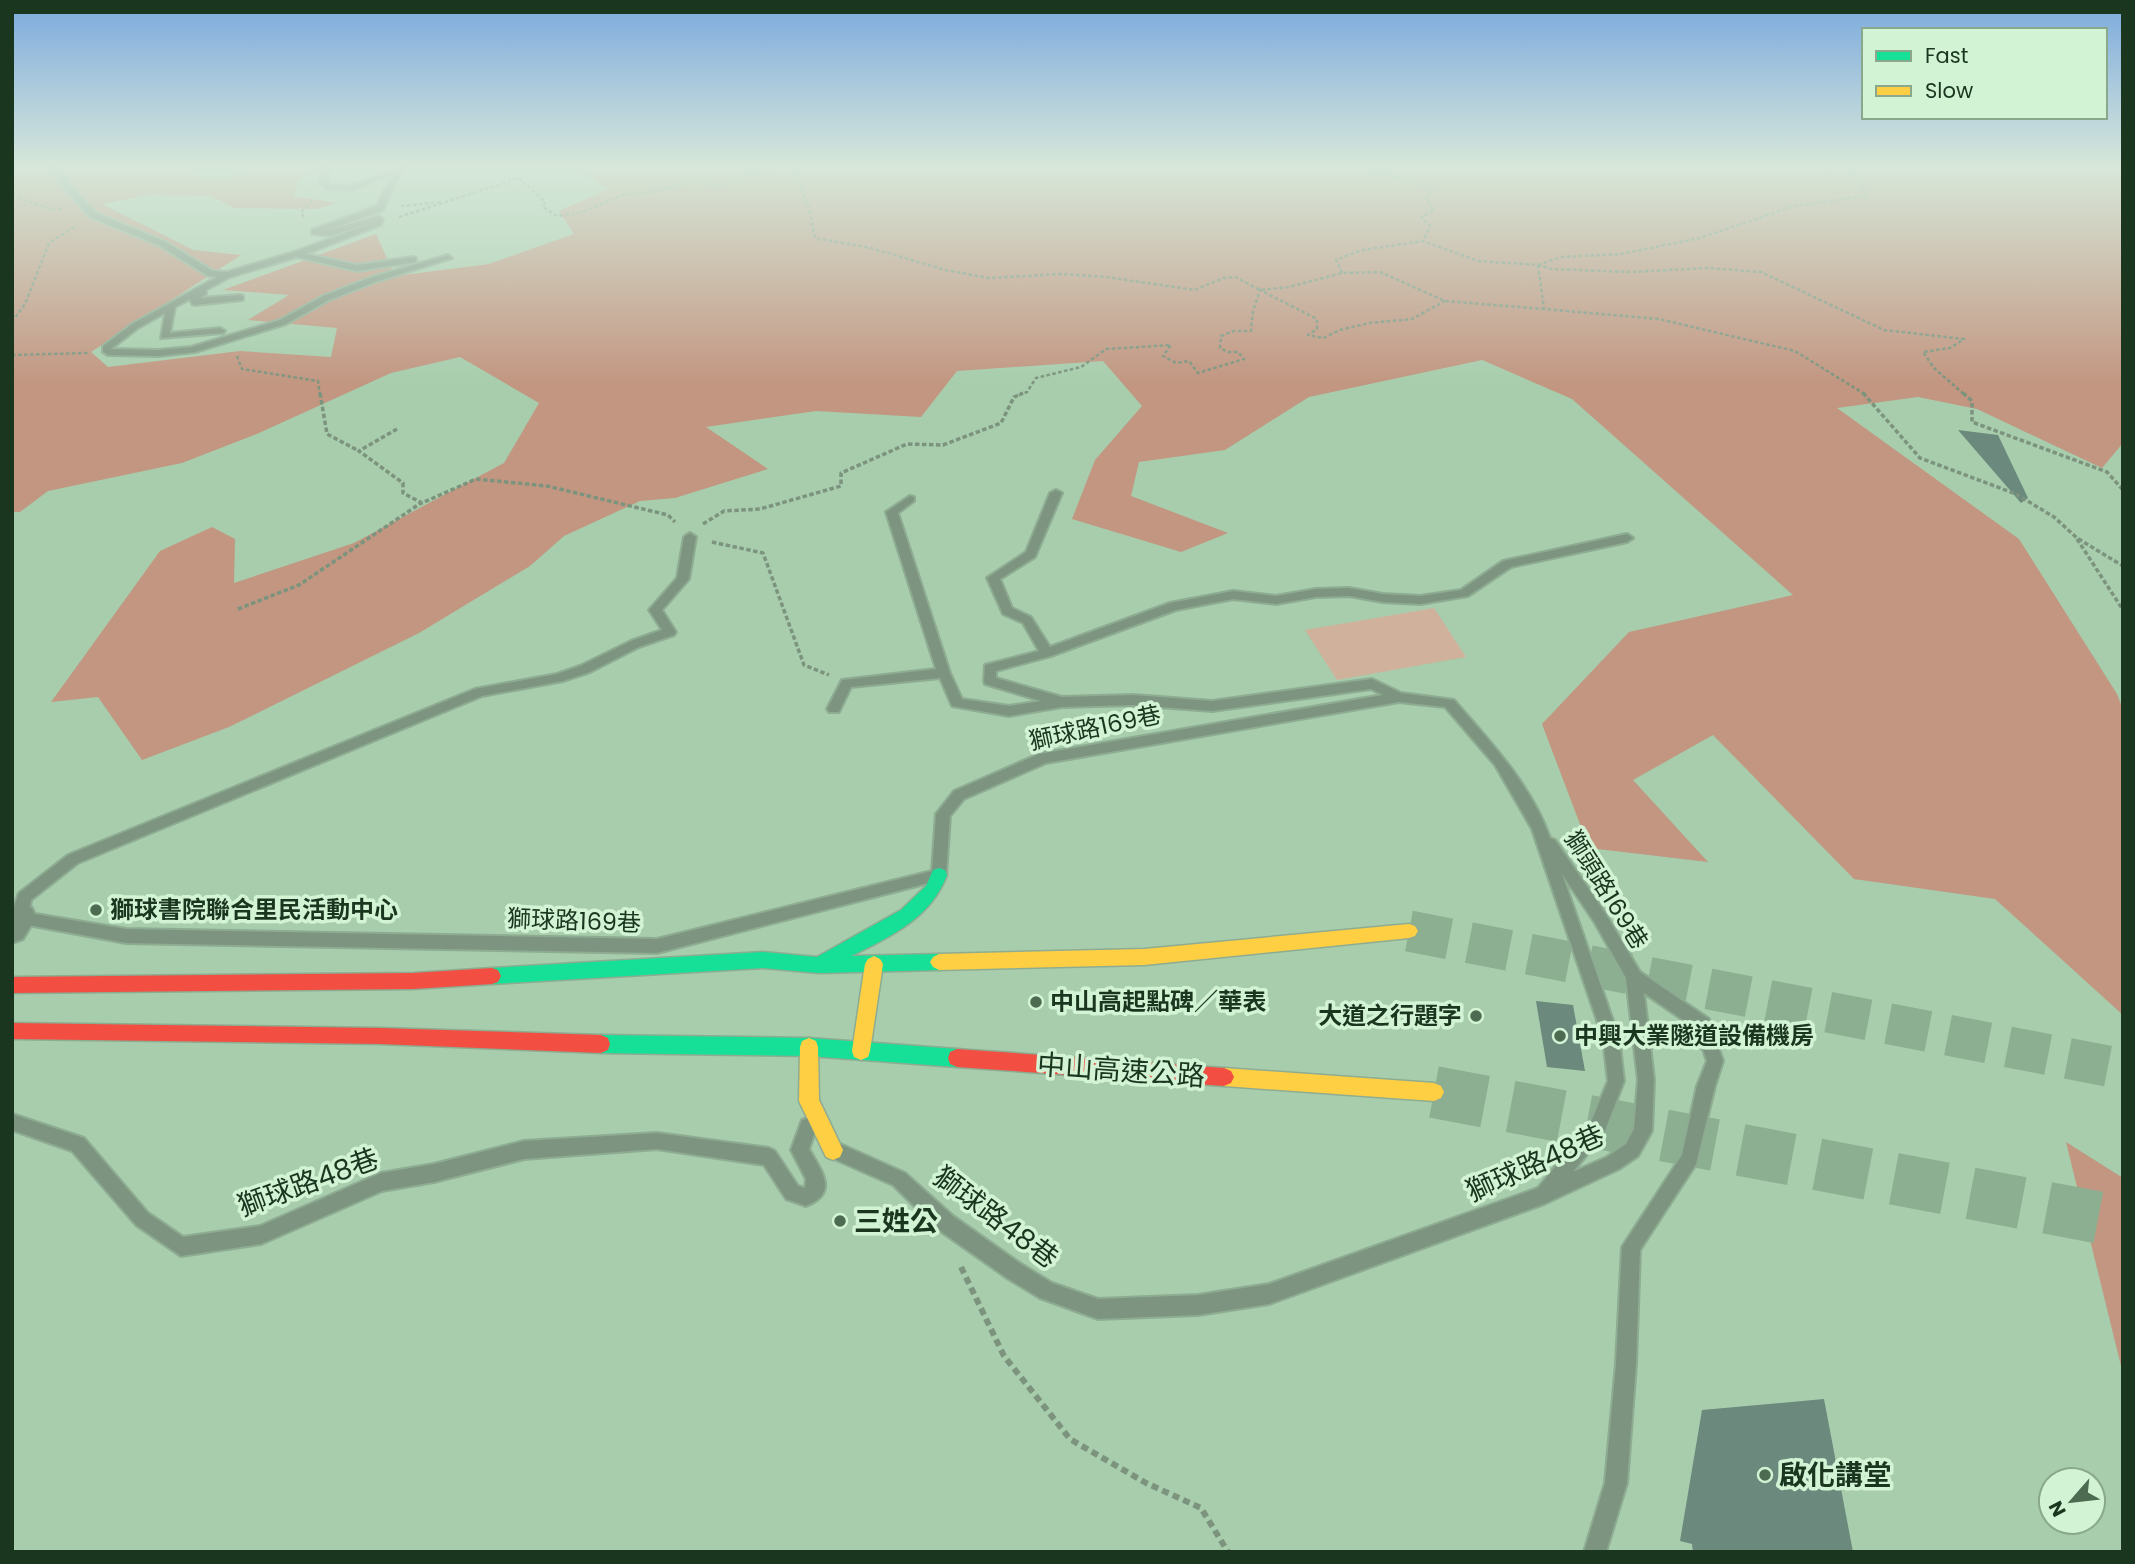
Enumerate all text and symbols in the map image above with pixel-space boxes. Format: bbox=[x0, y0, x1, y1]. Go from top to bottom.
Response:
legend bbox=[1862, 28, 2107, 119]
text: Fast bbox=[1925, 41, 1968, 70]
text: Slow bbox=[1925, 76, 1973, 105]
street label: 獅球路169巷 bbox=[1026, 697, 1164, 758]
street label: 獅頭路169巷 bbox=[1557, 824, 1656, 955]
place label: 獅球書院聯合里民活動中心 bbox=[110, 893, 398, 926]
marker: 獅球書院聯合里民活動中心 bbox=[88, 902, 104, 918]
street label: 獅球路169巷 bbox=[506, 902, 642, 939]
place label: 中山高起點碑／華表 bbox=[1050, 985, 1266, 1018]
marker: 中山高起點碑／華表 bbox=[1028, 994, 1044, 1010]
place label: 大道之行題字 bbox=[1318, 999, 1462, 1032]
marker: 大道之行題字 bbox=[1468, 1008, 1484, 1024]
place label: 中興大業隧道設備機房 bbox=[1574, 1019, 1814, 1052]
marker: 中興大業隧道設備機房 bbox=[1552, 1028, 1568, 1044]
street label: 中山高速公路 bbox=[1036, 1045, 1206, 1096]
street label: 獅球路48巷 bbox=[1460, 1116, 1610, 1211]
street label: 獅球路48巷 bbox=[232, 1139, 384, 1226]
street label: 獅球路48巷 bbox=[925, 1158, 1066, 1277]
place label: 三姓公 bbox=[854, 1202, 938, 1241]
marker: 三姓公 bbox=[832, 1213, 848, 1229]
place label: 啟化講堂 bbox=[1779, 1456, 1891, 1495]
north arrow bbox=[2037, 1466, 2107, 1536]
marker: 啟化講堂 bbox=[1757, 1467, 1773, 1483]
text: N bbox=[2042, 1496, 2073, 1521]

